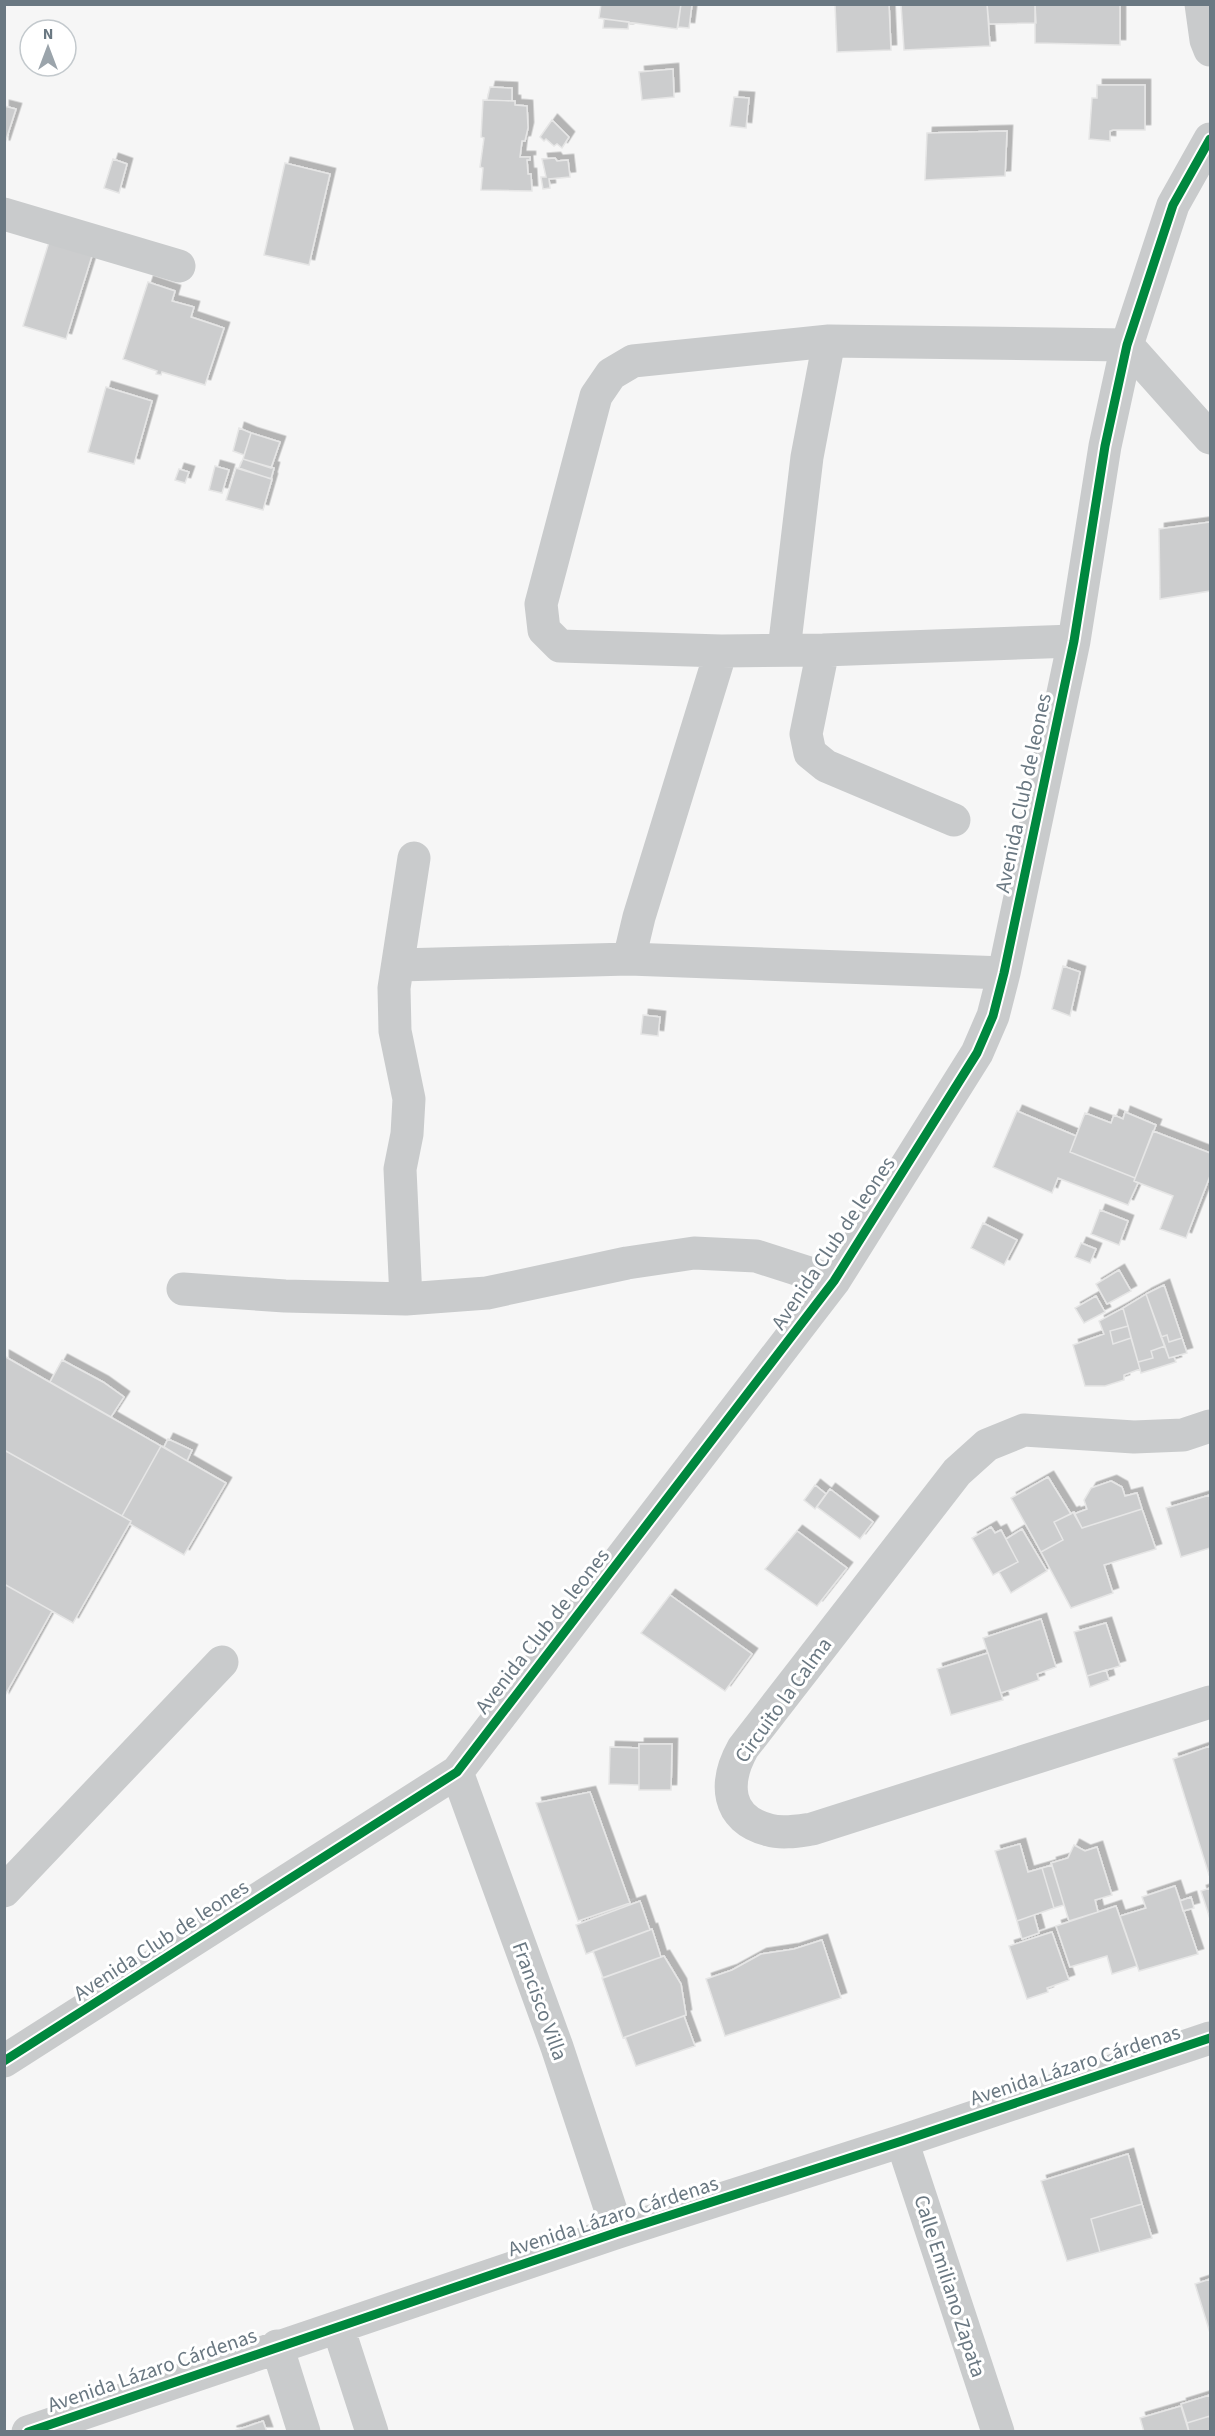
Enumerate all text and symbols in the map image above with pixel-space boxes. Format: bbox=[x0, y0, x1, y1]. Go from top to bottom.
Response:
north arrow bbox=[18, 18, 78, 78]
text: N bbox=[43, 23, 53, 45]
street label: Avenida Club de leones bbox=[987, 690, 1059, 895]
street label: Avenida Club de leones bbox=[764, 1150, 902, 1336]
street label: Avenida Club de leones bbox=[468, 1542, 616, 1720]
street label: Circuito la Calma bbox=[727, 1631, 839, 1769]
street label: Avenida Club de leones bbox=[68, 1872, 255, 2008]
street label: Francisco Villa bbox=[505, 1937, 575, 2065]
street label: Avenida Lázaro Cárdenas bbox=[966, 2017, 1184, 2113]
street label: Avenida Lázaro Cárdenas bbox=[504, 2168, 722, 2264]
street label: Calle Emiliano Zapata bbox=[906, 2191, 994, 2381]
street label: Avenida Lázaro Cárdenas bbox=[43, 2320, 261, 2420]

